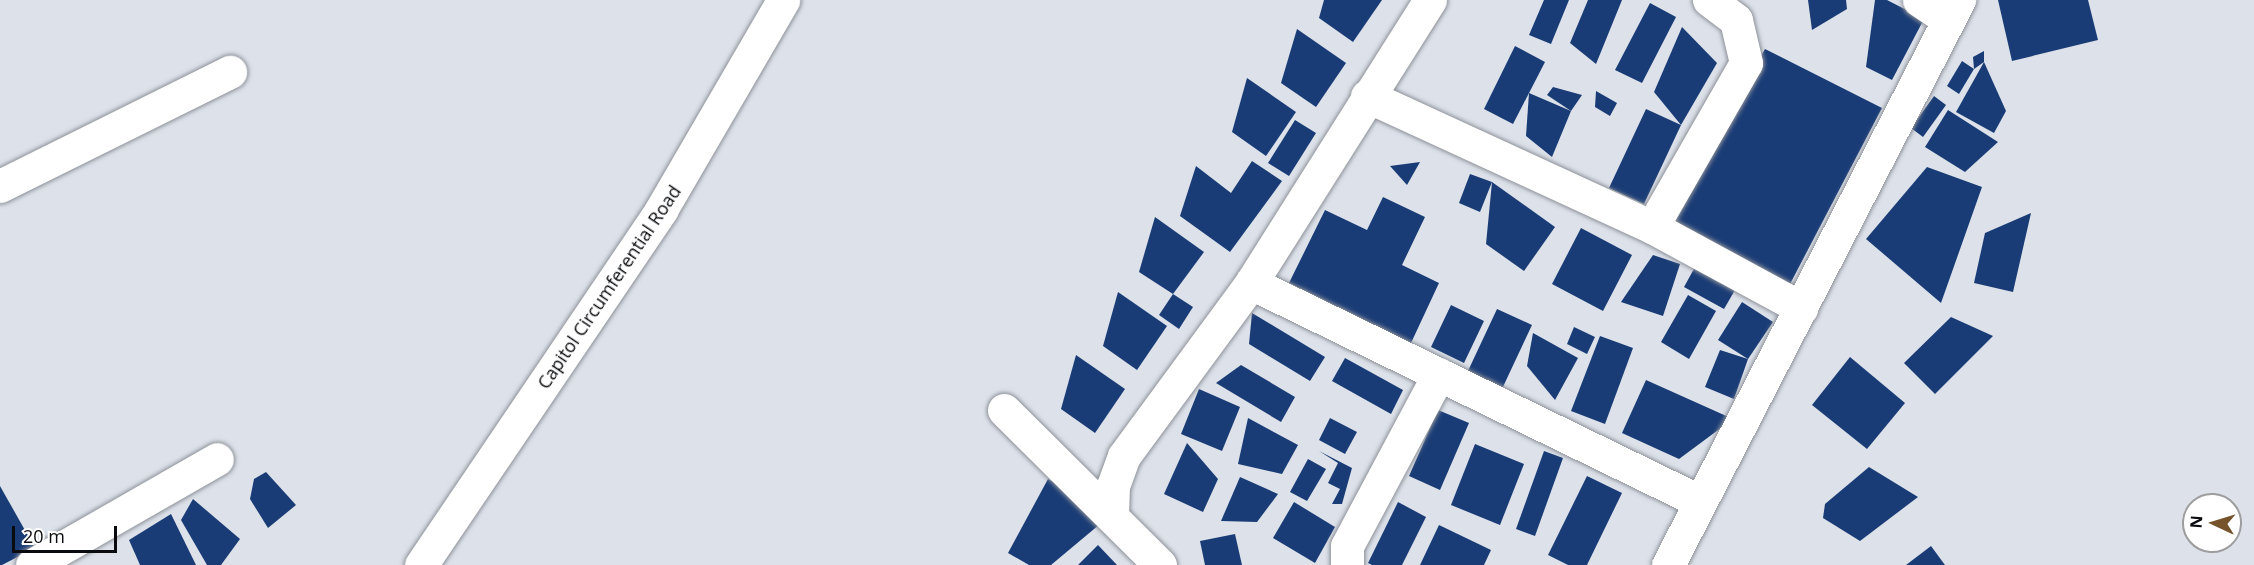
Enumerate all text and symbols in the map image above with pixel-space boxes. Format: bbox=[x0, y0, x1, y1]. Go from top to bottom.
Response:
street label: Capitol Circumferential Road bbox=[533, 181, 685, 393]
north arrow bbox=[2182, 493, 2242, 553]
scale bar bbox=[15, 514, 120, 552]
text: N bbox=[2185, 515, 2207, 529]
text: 20 m bbox=[23, 524, 65, 548]

